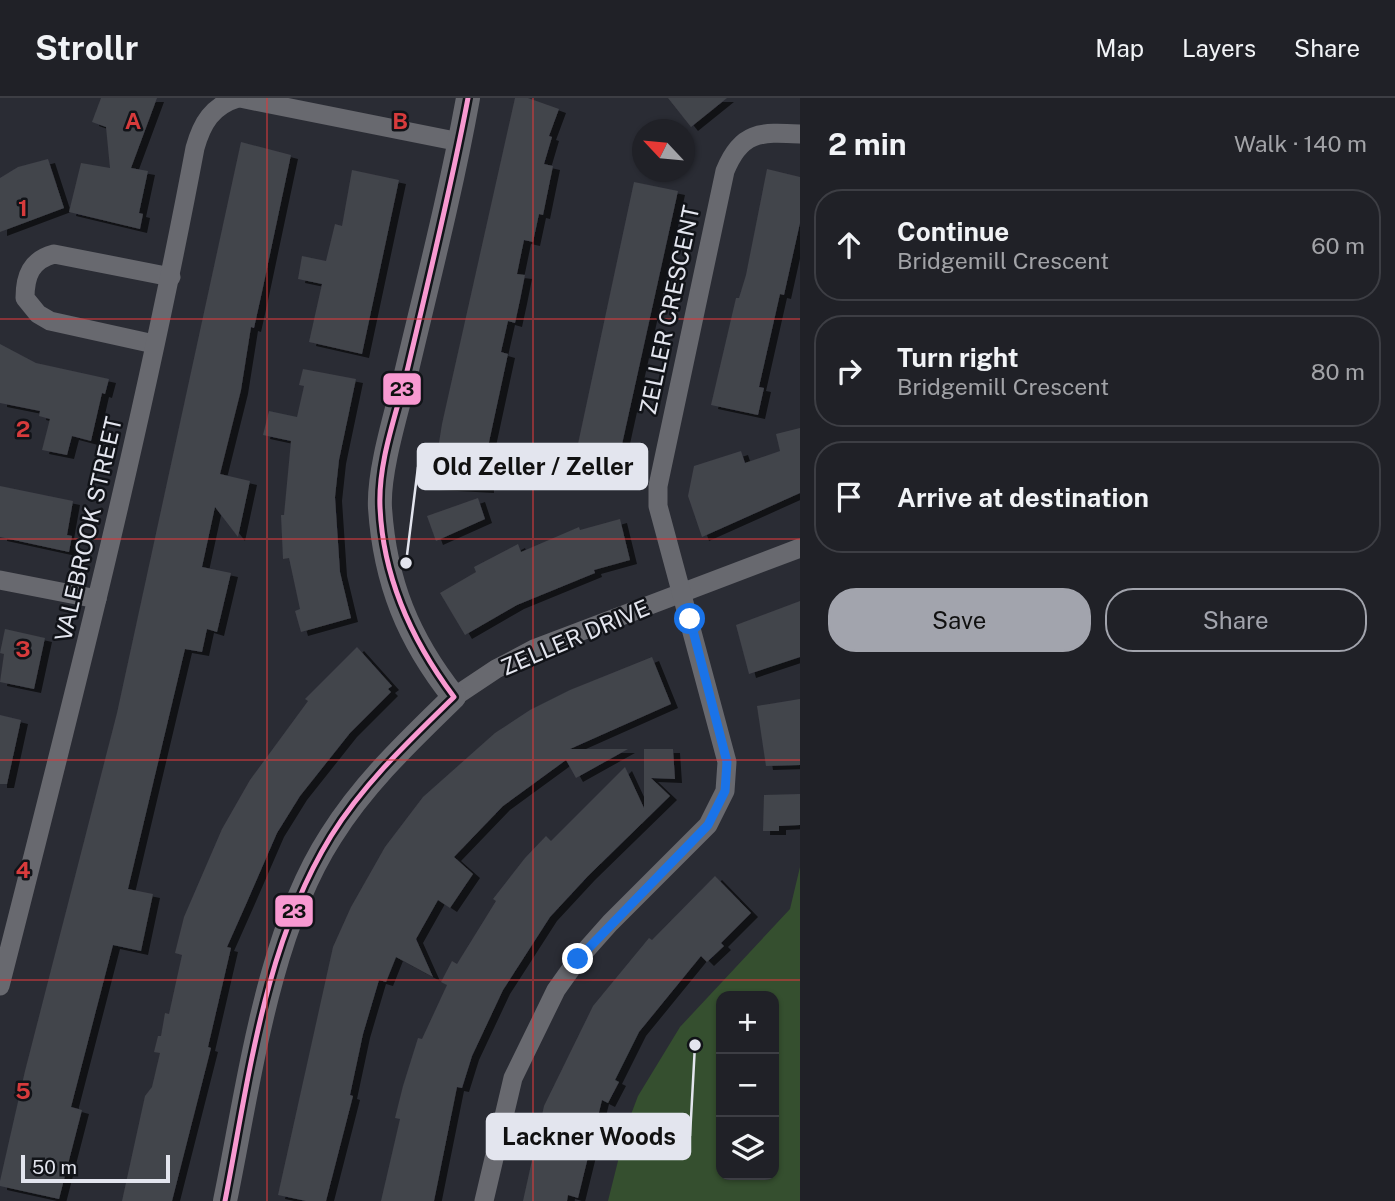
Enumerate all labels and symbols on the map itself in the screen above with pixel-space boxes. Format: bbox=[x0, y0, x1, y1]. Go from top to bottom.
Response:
text: A bbox=[125, 107, 142, 134]
text: B bbox=[392, 107, 408, 134]
north arrow bbox=[632, 119, 695, 182]
text: 1 bbox=[18, 194, 28, 221]
street label: ZELLER CRESCENT bbox=[634, 203, 704, 417]
line badge: 23 bbox=[382, 372, 422, 406]
text: 23 bbox=[390, 378, 414, 400]
street label: VALEBROOK STREET bbox=[49, 414, 127, 644]
text: 2 bbox=[16, 415, 30, 442]
callout: Old Zeller / Zeller bbox=[418, 444, 647, 489]
text: Old Zeller / Zeller bbox=[432, 452, 634, 480]
street label: ZELLER DRIVE bbox=[497, 594, 653, 680]
route start bbox=[674, 603, 705, 634]
text: 3 bbox=[15, 635, 31, 662]
text: 4 bbox=[15, 856, 31, 883]
line badge: 23 bbox=[274, 894, 314, 928]
text: 23 bbox=[282, 900, 306, 922]
route end bbox=[562, 943, 593, 974]
text: 5 bbox=[15, 1077, 31, 1104]
callout: Lackner Woods bbox=[487, 1114, 690, 1159]
text: Lackner Woods bbox=[502, 1122, 676, 1150]
scale bar bbox=[21, 1152, 170, 1184]

